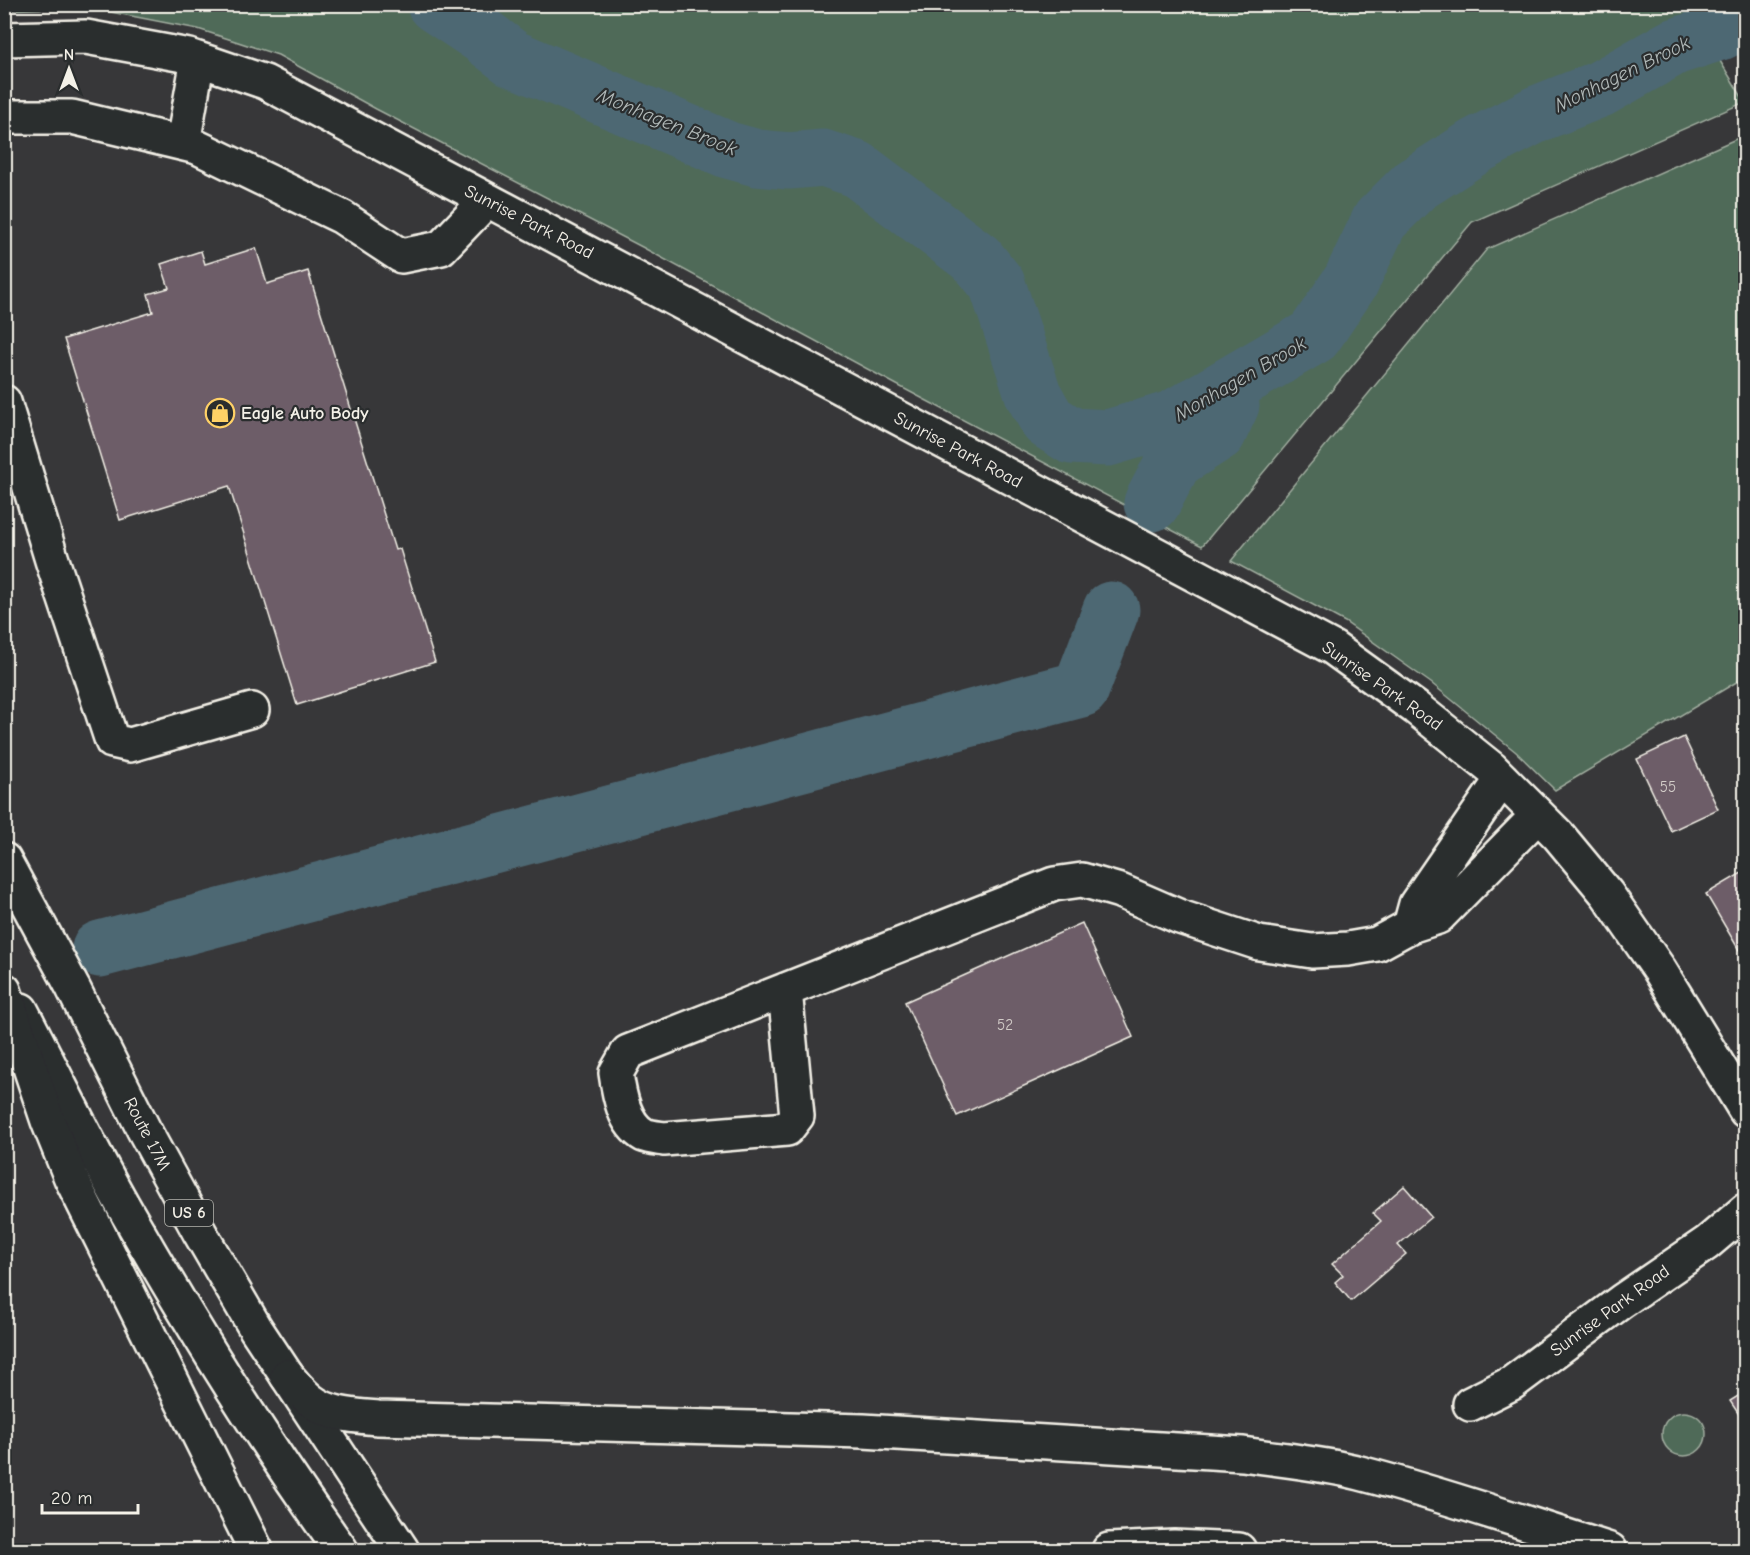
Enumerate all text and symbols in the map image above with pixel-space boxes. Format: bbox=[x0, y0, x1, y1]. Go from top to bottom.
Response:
water label: Monhagen Brook bbox=[1549, 31, 1694, 117]
north arrow bbox=[39, 39, 99, 99]
text: N bbox=[64, 46, 74, 64]
water label: Monhagen Brook bbox=[593, 83, 740, 161]
street label: Sunrise Park Road bbox=[461, 180, 597, 264]
water label: Monhagen Brook bbox=[1169, 332, 1310, 427]
shop icon: Eagle Auto Body bbox=[204, 397, 236, 429]
place label: Eagle Auto Body bbox=[241, 403, 369, 424]
street label: Sunrise Park Road bbox=[890, 407, 1026, 493]
street label: Sunrise Park Road bbox=[1318, 637, 1446, 735]
house number: 55 bbox=[1660, 778, 1676, 796]
house number: 52 bbox=[997, 1016, 1013, 1034]
street label: Route 17M bbox=[119, 1094, 175, 1174]
road number: US 6 bbox=[165, 1200, 213, 1226]
street label: Sunrise Park Road bbox=[1546, 1261, 1674, 1361]
scale bar bbox=[42, 1477, 138, 1515]
text: 20 m bbox=[51, 1488, 92, 1509]

